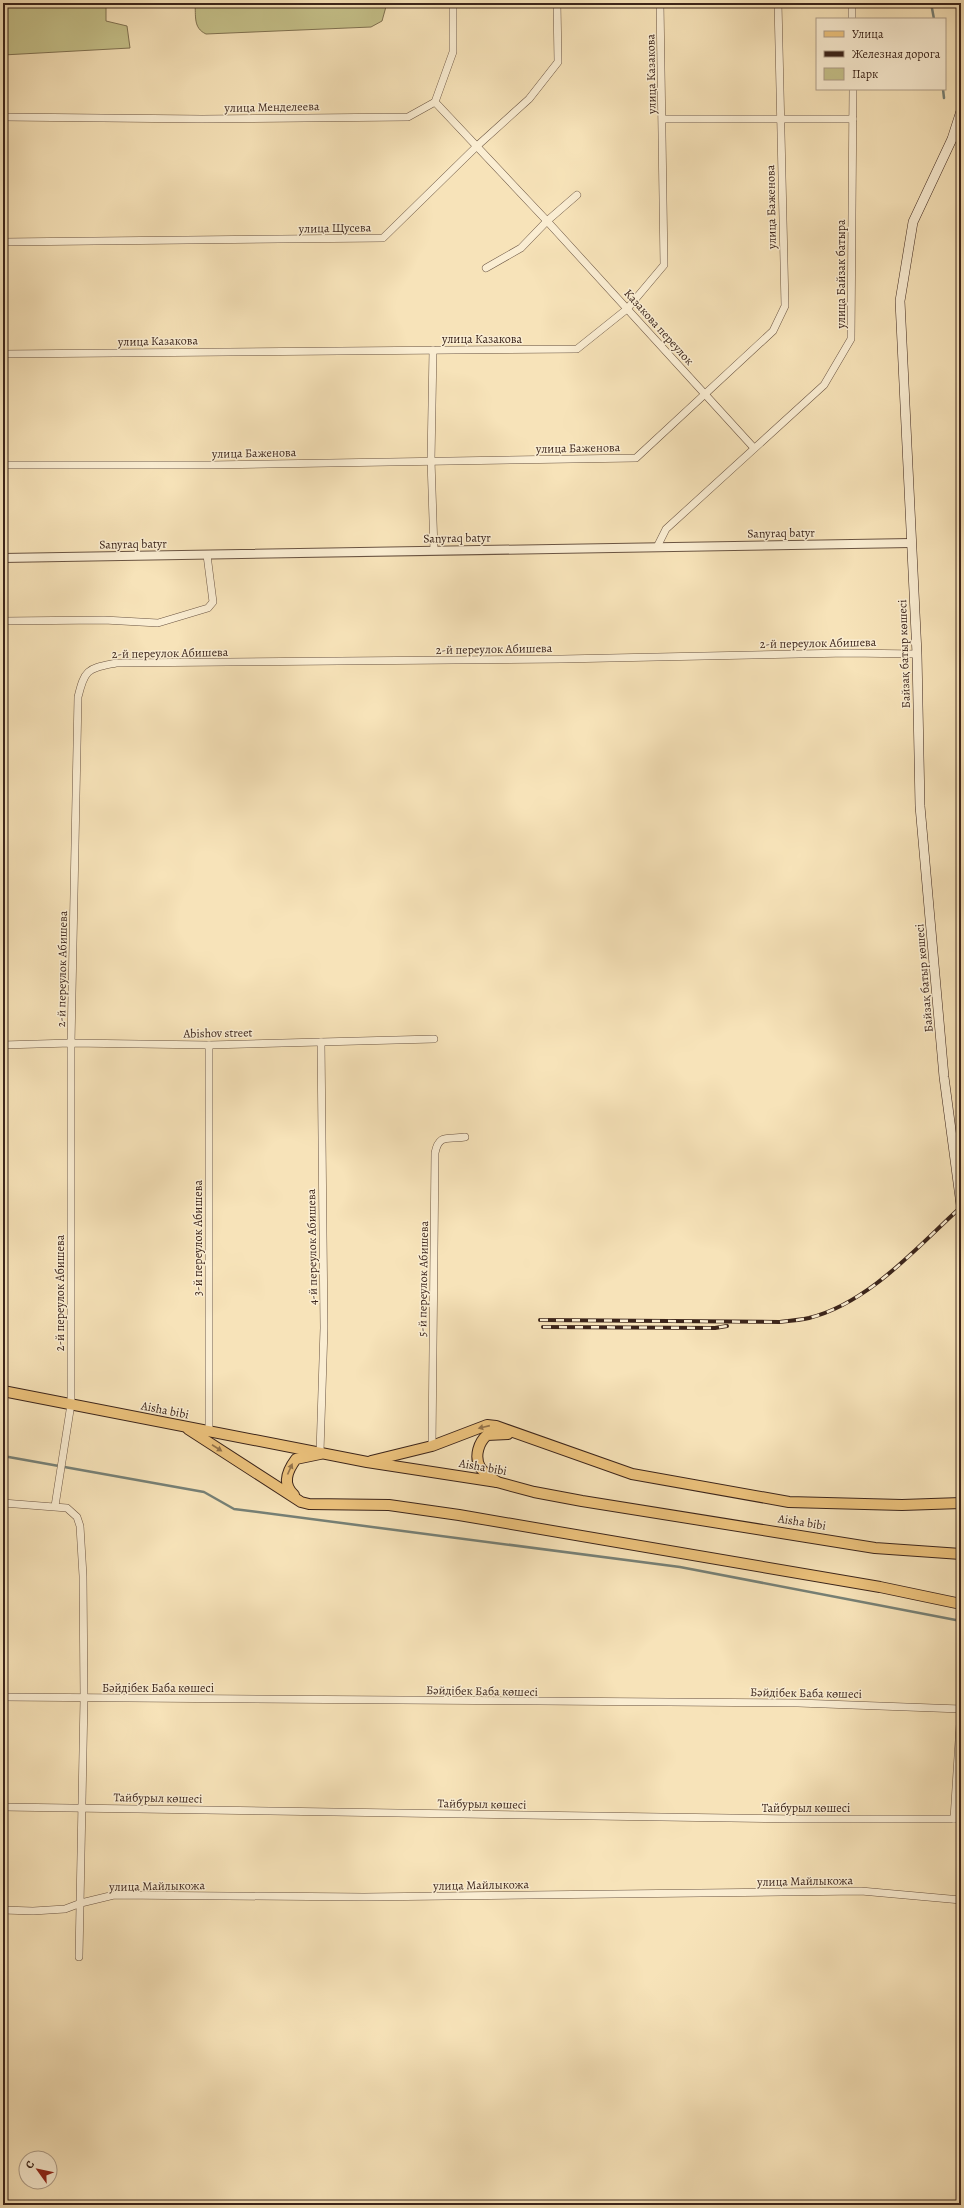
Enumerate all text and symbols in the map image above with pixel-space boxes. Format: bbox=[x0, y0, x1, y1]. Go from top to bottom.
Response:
legend bbox=[816, 18, 946, 90]
text: Улица bbox=[852, 26, 884, 42]
street label: улица Казакова bbox=[642, 33, 660, 115]
text: Железная дорога bbox=[852, 46, 941, 62]
text: Парк bbox=[852, 66, 878, 82]
street label: улица Менделеева bbox=[223, 98, 320, 116]
street label: улица Баженова bbox=[762, 164, 780, 250]
street label: улица Щусева bbox=[298, 219, 372, 237]
street label: улица Байзак батыра bbox=[833, 219, 849, 330]
street label: Казакова переулок bbox=[621, 286, 697, 368]
street label: улица Казакова bbox=[441, 331, 522, 347]
street label: улица Казакова bbox=[117, 332, 199, 350]
street label: улица Баженова bbox=[535, 439, 621, 457]
street label: улица Баженова bbox=[211, 444, 297, 462]
street label: Sanyraq batyr bbox=[747, 524, 815, 542]
street label: Sanyraq batyr bbox=[423, 529, 491, 547]
street label: Sanyraq batyr bbox=[99, 535, 167, 553]
street label: Байзақ батыр көшесі bbox=[894, 599, 914, 709]
street label: 2-й переулок Абишева bbox=[760, 634, 877, 652]
street label: 2-й переулок Абишева bbox=[436, 640, 553, 658]
street label: 2-й переулок Абишева bbox=[112, 644, 229, 662]
street label: 2-й переулок Абишева bbox=[53, 910, 71, 1027]
street label: Байзақ батыр көшесі bbox=[911, 923, 937, 1033]
street label: Abishov street bbox=[182, 1024, 253, 1042]
street label: 3-й переулок Абишева bbox=[190, 1180, 206, 1296]
street label: 4-й переулок Абишева bbox=[303, 1188, 321, 1305]
street label: 5-й переулок Абишева bbox=[414, 1220, 432, 1337]
street label: 2-й переулок Абишева bbox=[52, 1234, 68, 1351]
street label: Aisha bibi bbox=[139, 1397, 190, 1422]
one-way arrow bbox=[478, 1425, 491, 1431]
one-way arrow bbox=[212, 1444, 222, 1452]
street label: Aisha bibi bbox=[457, 1455, 508, 1479]
one-way arrow bbox=[287, 1464, 293, 1475]
street label: Aisha bibi bbox=[776, 1510, 827, 1534]
street label: Бәйдібек Баба көшесі bbox=[102, 1680, 214, 1696]
street label: Бәйдібек Баба көшесі bbox=[426, 1682, 538, 1700]
street label: Бәйдібек Баба көшесі bbox=[750, 1684, 862, 1702]
street label: Тайбурыл көшесі bbox=[114, 1789, 202, 1807]
street label: Тайбурыл көшесі bbox=[438, 1795, 526, 1813]
street label: Тайбурыл көшесі bbox=[762, 1800, 850, 1816]
street label: улица Майлыкожа bbox=[756, 1872, 853, 1890]
street label: улица Майлыкожа bbox=[432, 1876, 529, 1894]
street label: улица Майлыкожа bbox=[108, 1877, 205, 1895]
north arrow bbox=[18, 2150, 58, 2190]
text: С bbox=[22, 2158, 38, 2172]

